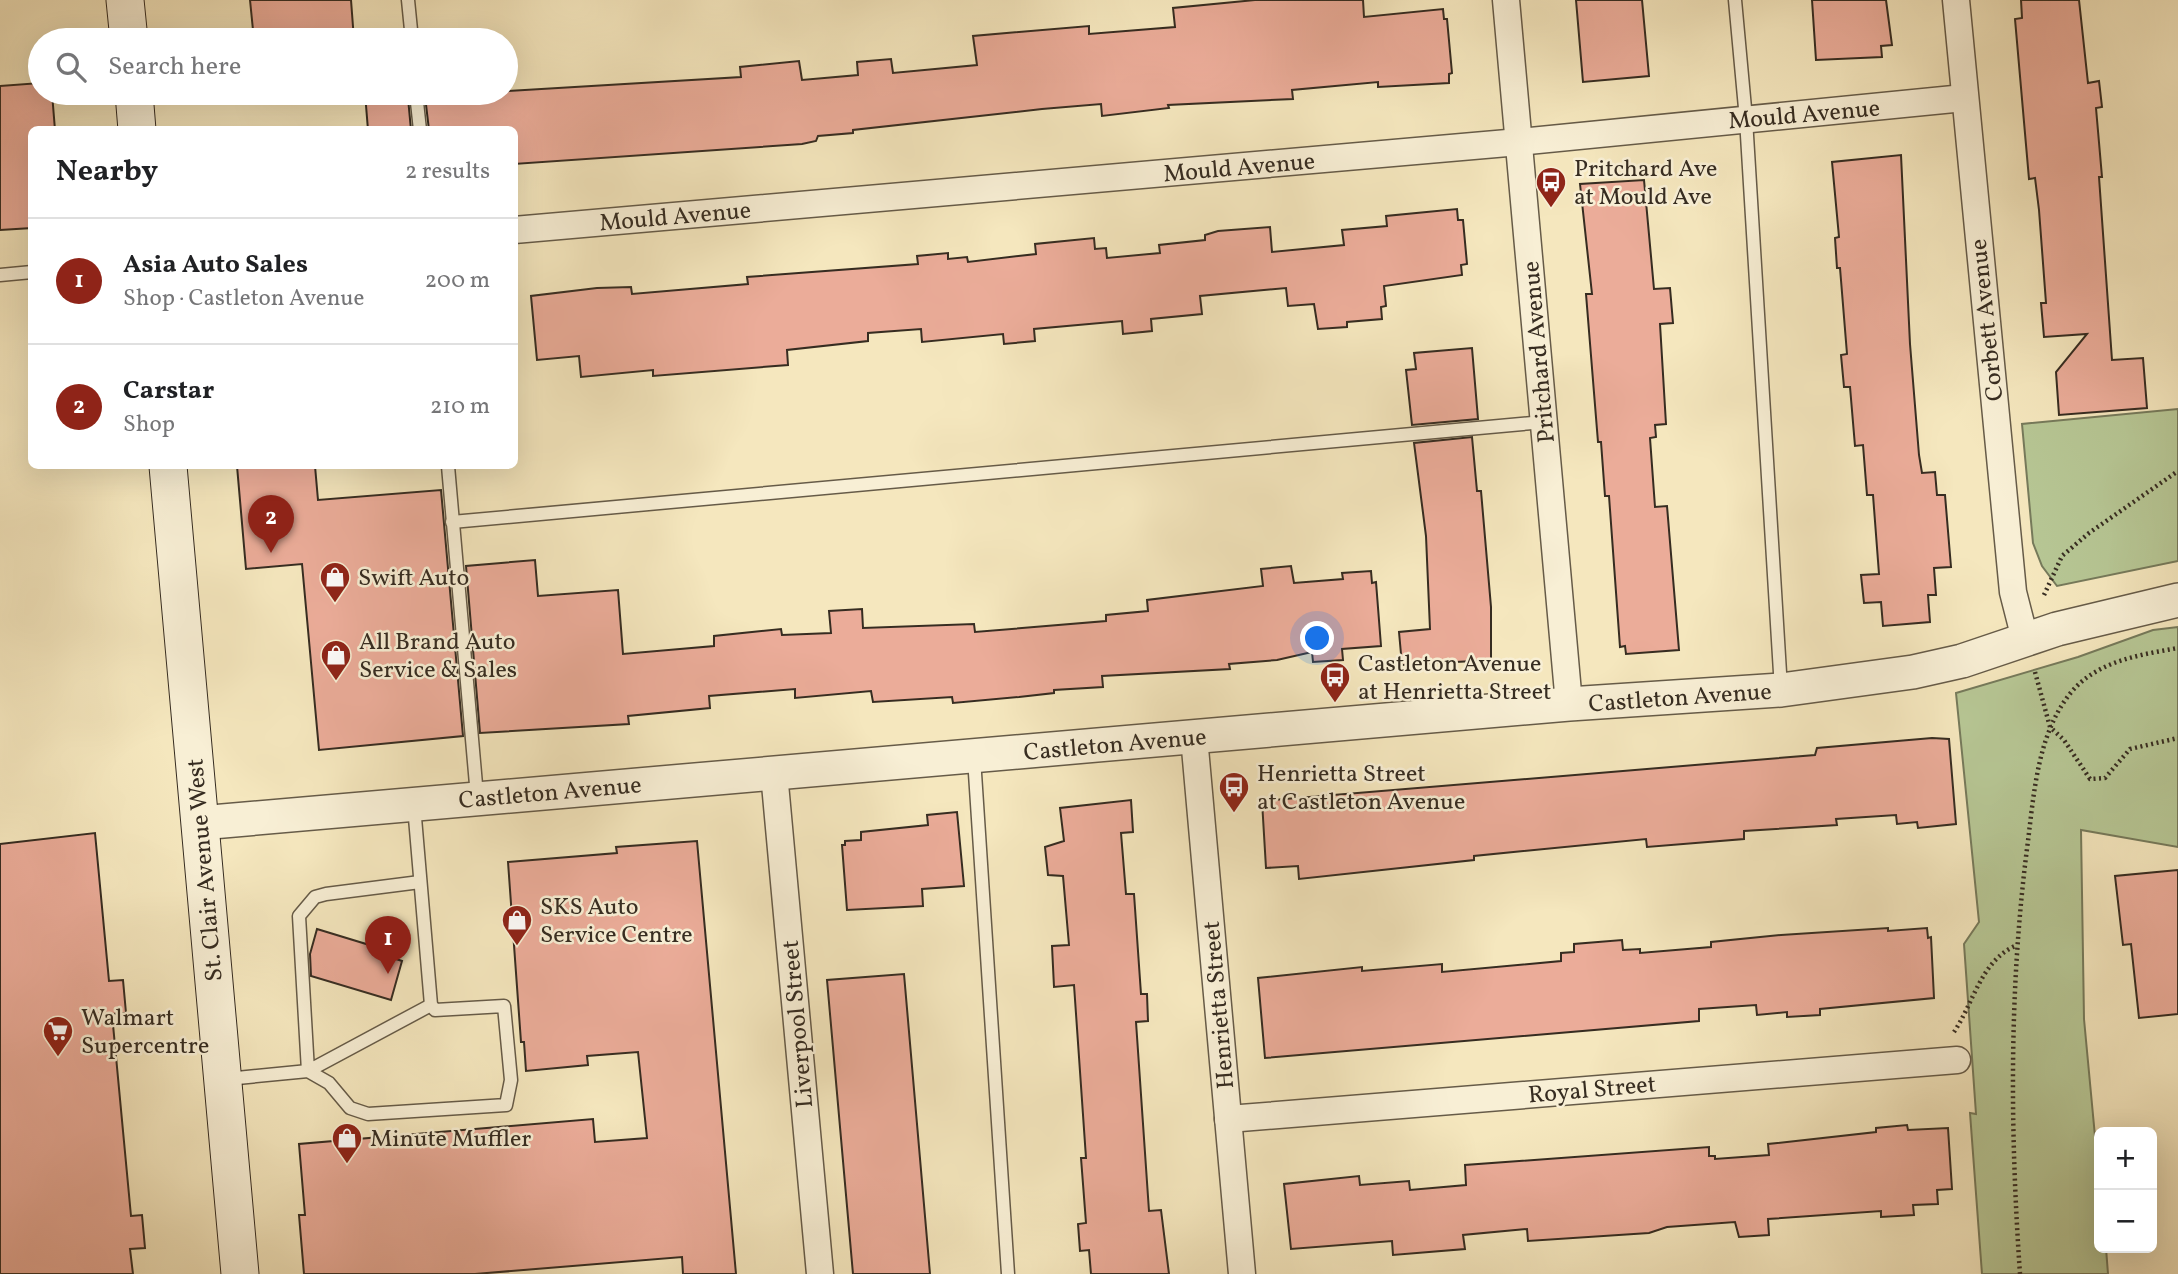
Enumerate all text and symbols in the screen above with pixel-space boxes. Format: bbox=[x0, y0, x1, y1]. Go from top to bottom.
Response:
search box bbox=[28, 28, 518, 105]
icon: search bbox=[52, 48, 90, 86]
text: Search here bbox=[108, 49, 241, 85]
street label: Mould Avenue bbox=[1727, 92, 1881, 140]
street label: Mould Avenue bbox=[1162, 145, 1316, 193]
text: Nearby bbox=[56, 151, 158, 193]
place label: Pritchard Ave at Mould Ave bbox=[1574, 153, 1717, 215]
text: 2 results bbox=[405, 156, 490, 188]
bus stop icon: Pritchard Ave at Mould Ave bbox=[1534, 165, 1568, 209]
street label: Mould Avenue bbox=[598, 194, 752, 242]
street label: Corbett Avenue bbox=[1963, 237, 2013, 403]
text: Asia Auto Sales bbox=[123, 247, 308, 283]
street label: Pritchard Avenue bbox=[1515, 259, 1565, 444]
text: 1 bbox=[74, 265, 84, 297]
text: 200 m bbox=[425, 265, 490, 297]
text: Shop · Castleton Avenue bbox=[123, 283, 364, 315]
text: Carstar bbox=[123, 373, 214, 409]
text: 2 bbox=[73, 391, 85, 423]
text: 210 m bbox=[430, 391, 490, 423]
text: Shop bbox=[123, 409, 175, 441]
pin: 2 bbox=[248, 495, 294, 553]
shop icon: Swift Auto bbox=[318, 560, 352, 604]
place label: Swift Auto bbox=[358, 562, 469, 596]
your location bbox=[1300, 621, 1334, 655]
place label: All Brand Auto Service & Sales bbox=[359, 626, 517, 688]
shop icon: All Brand Auto Service & Sales bbox=[319, 638, 353, 682]
place label: Castleton Avenue at Henrietta Street bbox=[1358, 648, 1552, 710]
bus stop icon: Castleton Avenue at Henrietta Street bbox=[1318, 660, 1352, 704]
street label: Castleton Avenue bbox=[1587, 676, 1773, 722]
street label: Castleton Avenue bbox=[1022, 721, 1208, 771]
street label: St. Clair Avenue West bbox=[179, 757, 233, 983]
place label: Henrietta Street at Castleton Avenue bbox=[1257, 758, 1465, 820]
street label: Castleton Avenue bbox=[457, 769, 643, 819]
bus stop icon: Henrietta Street at Castleton Avenue bbox=[1217, 770, 1251, 814]
place label: SKS Auto Service Centre bbox=[540, 891, 693, 953]
shop icon: SKS Auto Service Centre bbox=[500, 903, 534, 947]
pin: 1 bbox=[365, 916, 411, 974]
street label: Henrietta Street bbox=[1196, 919, 1244, 1090]
street label: Liverpool Street bbox=[775, 938, 823, 1109]
place label: Walmart Supercentre bbox=[81, 1002, 209, 1064]
supermarket icon: Walmart Supercentre bbox=[41, 1014, 75, 1058]
street label: Royal Street bbox=[1527, 1068, 1658, 1114]
shop icon: Minute Muffler bbox=[330, 1121, 364, 1165]
place label: Minute Muffler bbox=[370, 1123, 531, 1157]
map controls bbox=[2094, 1127, 2157, 1253]
button: + bbox=[2094, 1127, 2157, 1190]
button: − bbox=[2094, 1190, 2157, 1253]

